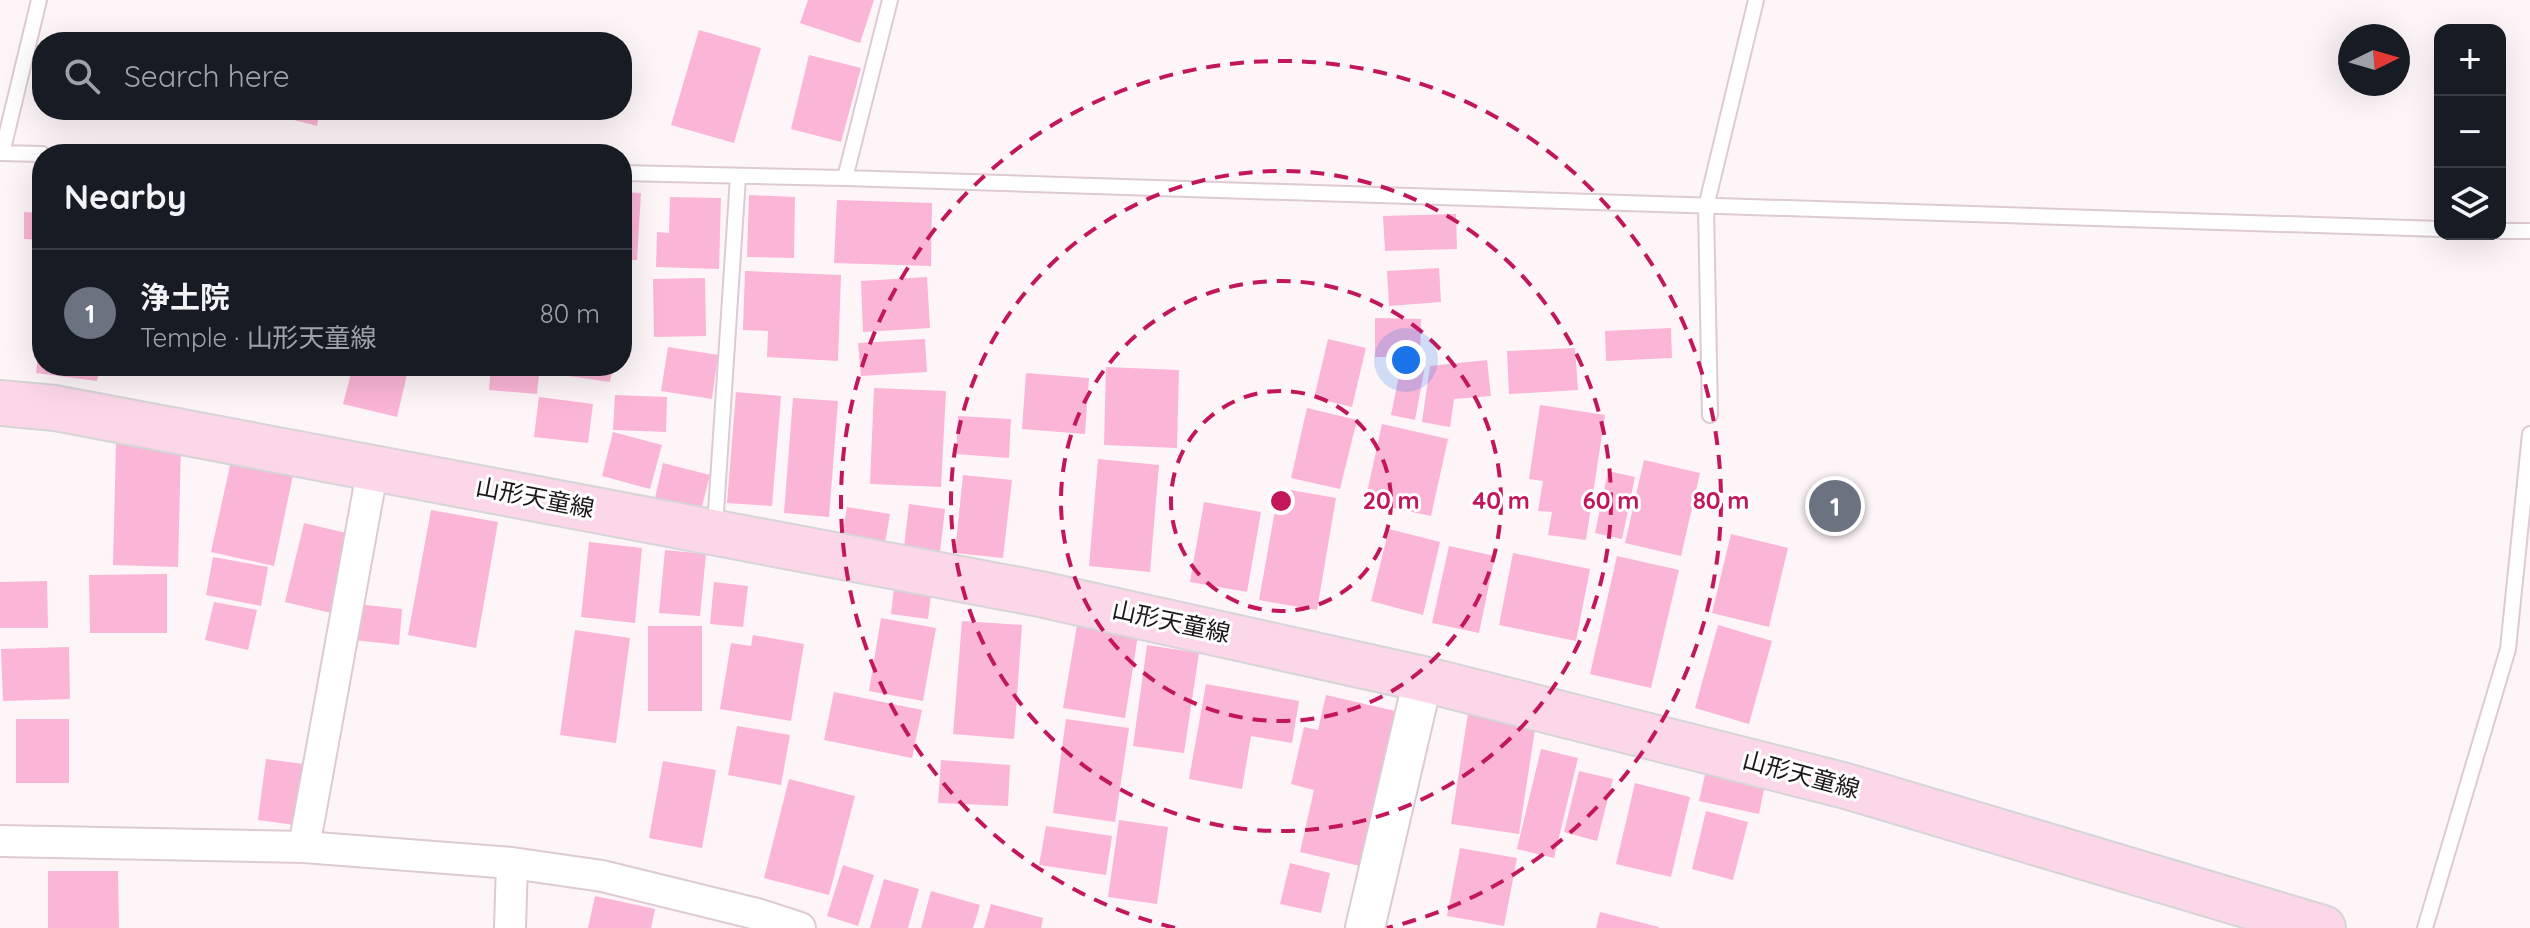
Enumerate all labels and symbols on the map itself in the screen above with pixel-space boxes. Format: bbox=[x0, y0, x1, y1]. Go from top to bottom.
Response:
north arrow bbox=[2338, 24, 2410, 96]
your location bbox=[1386, 340, 1426, 380]
street label: 山形天童線 bbox=[473, 471, 597, 523]
pin: 1 bbox=[1809, 476, 1861, 536]
text: 20 m bbox=[1362, 485, 1420, 515]
text: 40 m bbox=[1472, 485, 1530, 515]
text: 60 m bbox=[1583, 485, 1639, 515]
text: 80 m bbox=[1693, 485, 1749, 515]
centre of rings bbox=[1267, 487, 1295, 515]
street label: 山形天童線 bbox=[1109, 594, 1233, 648]
street label: 山形天童線 bbox=[1739, 744, 1863, 804]

